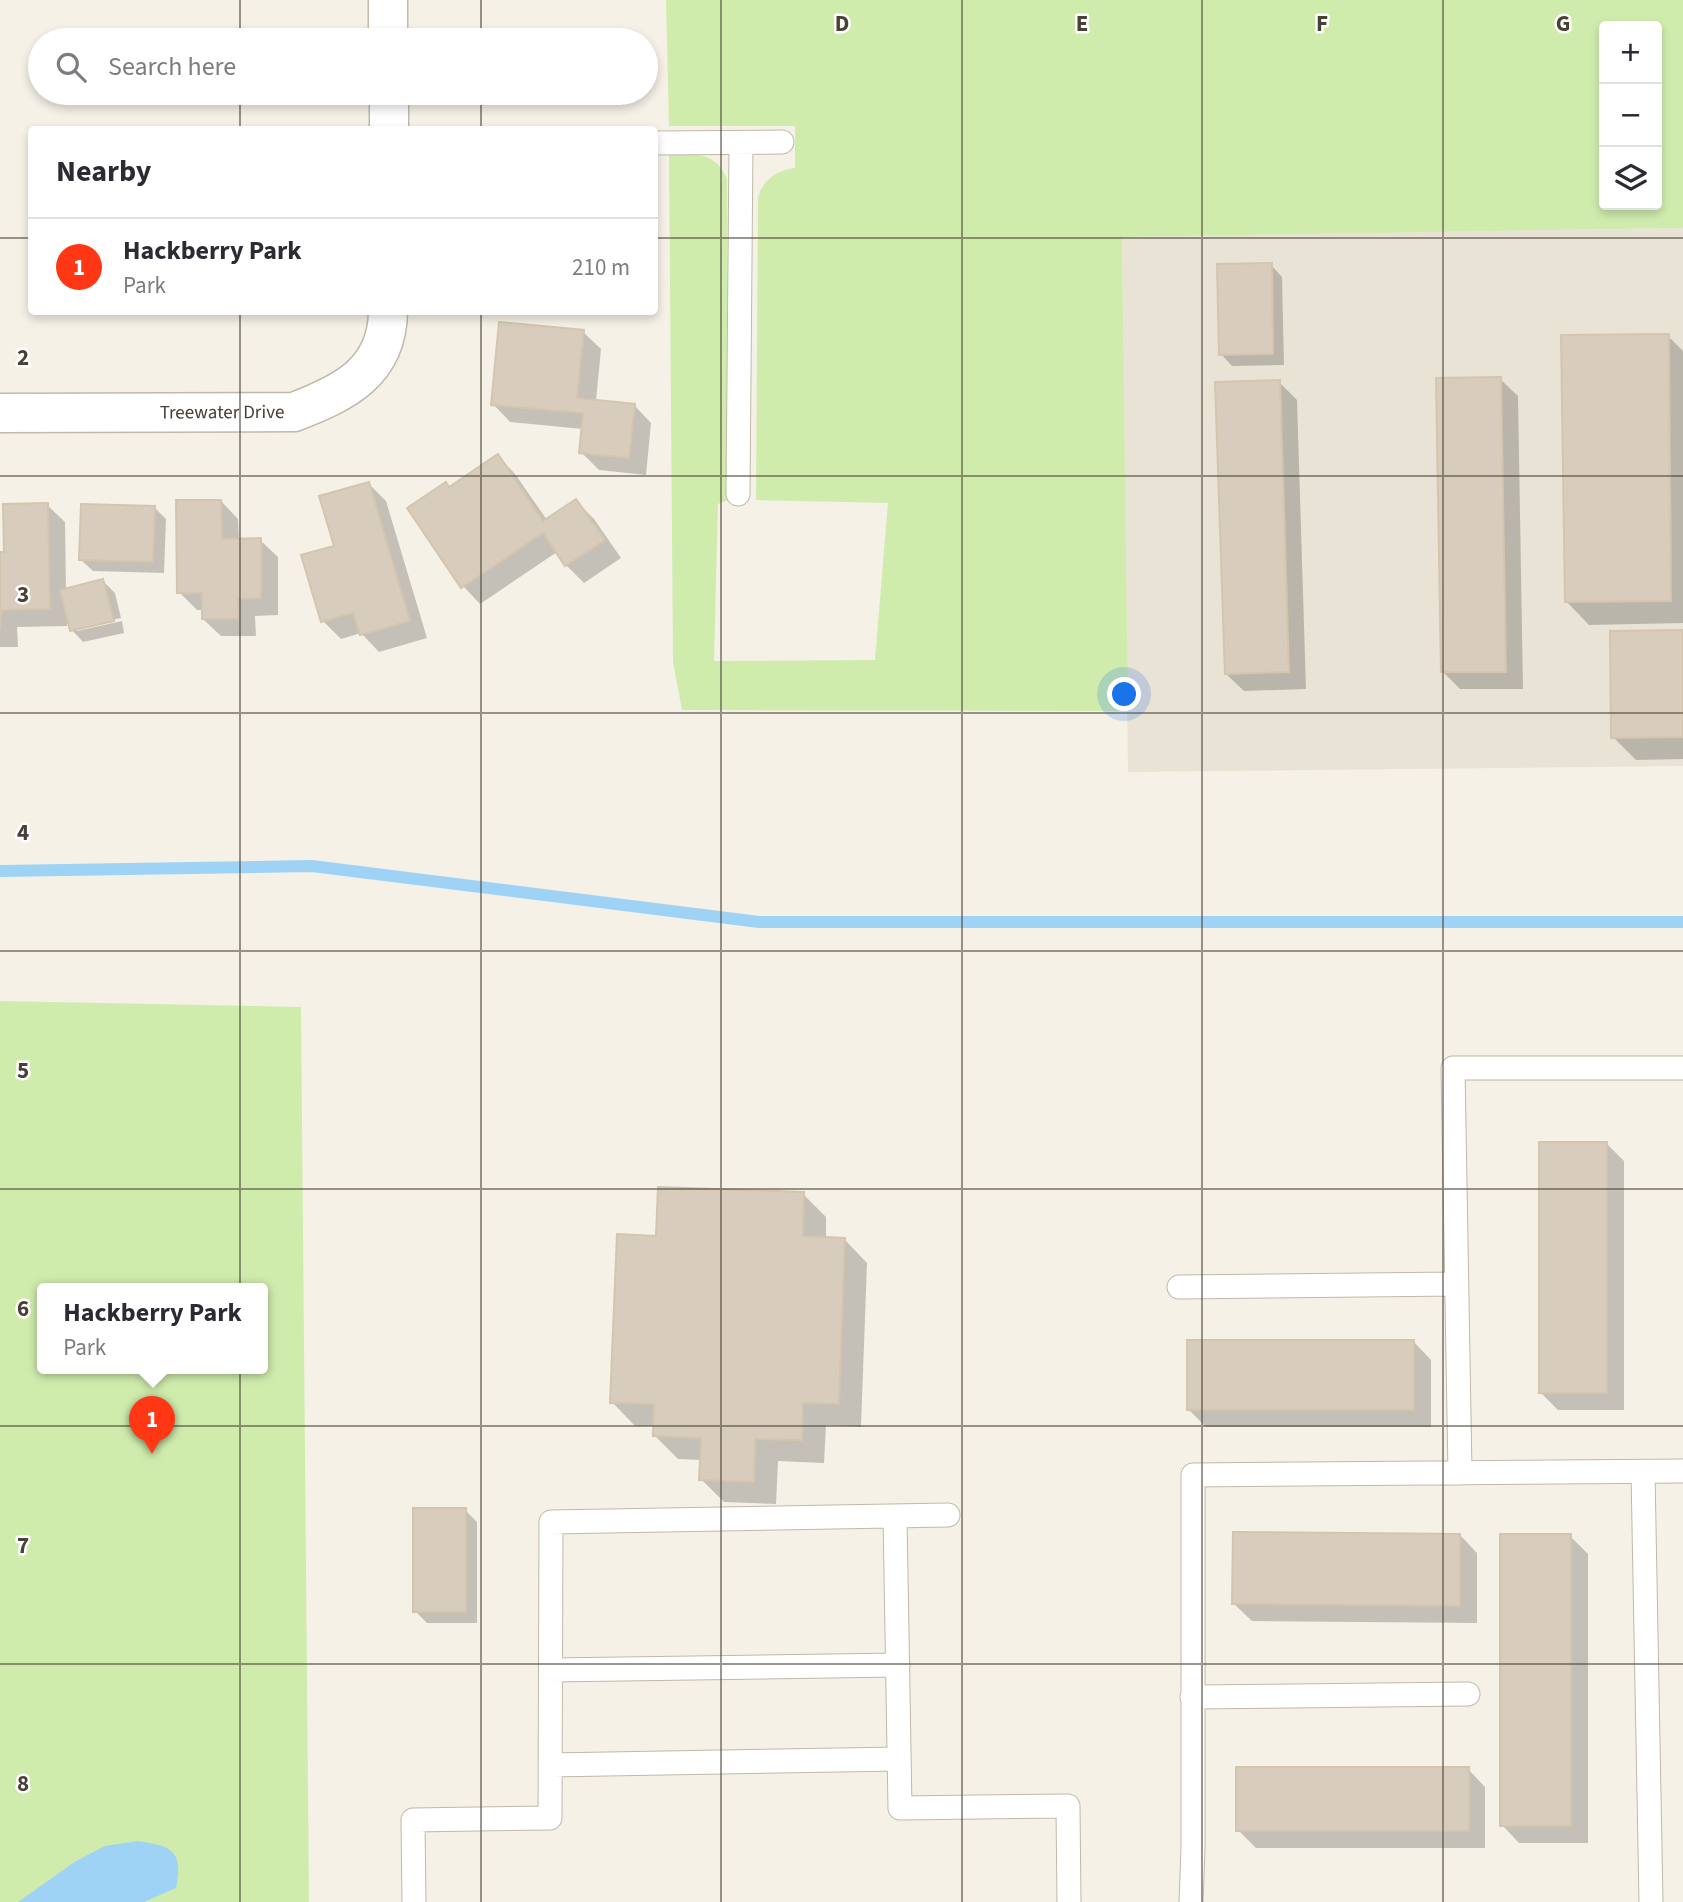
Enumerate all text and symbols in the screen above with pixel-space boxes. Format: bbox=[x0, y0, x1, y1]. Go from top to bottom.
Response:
text: D bbox=[835, 7, 849, 40]
text: E bbox=[1076, 7, 1088, 40]
text: F bbox=[1316, 7, 1328, 40]
text: G bbox=[1556, 7, 1570, 40]
map controls bbox=[1599, 21, 1662, 210]
button: + bbox=[1599, 21, 1662, 84]
search box bbox=[28, 28, 658, 105]
icon: search bbox=[52, 48, 90, 86]
text: Search here bbox=[108, 48, 236, 85]
button: − bbox=[1599, 84, 1662, 147]
button: layers bbox=[1599, 147, 1662, 210]
text: Nearby bbox=[56, 150, 151, 193]
text: Hackberry Park bbox=[123, 232, 302, 269]
text: 1 bbox=[73, 251, 85, 284]
text: 210 m bbox=[572, 251, 630, 284]
text: Park bbox=[123, 269, 166, 302]
text: 2 bbox=[17, 341, 29, 374]
street label: Treewater Drive bbox=[160, 399, 284, 426]
text: 3 bbox=[17, 578, 29, 611]
your location bbox=[1107, 677, 1141, 711]
text: 4 bbox=[17, 816, 29, 849]
text: 5 bbox=[17, 1054, 29, 1087]
popup bbox=[37, 1283, 268, 1374]
text: 6 bbox=[17, 1292, 29, 1325]
text: Hackberry Park bbox=[63, 1294, 242, 1331]
text: Park bbox=[63, 1331, 106, 1364]
pin: 1 bbox=[129, 1396, 175, 1454]
text: 7 bbox=[17, 1529, 29, 1562]
text: 8 bbox=[17, 1767, 29, 1800]

